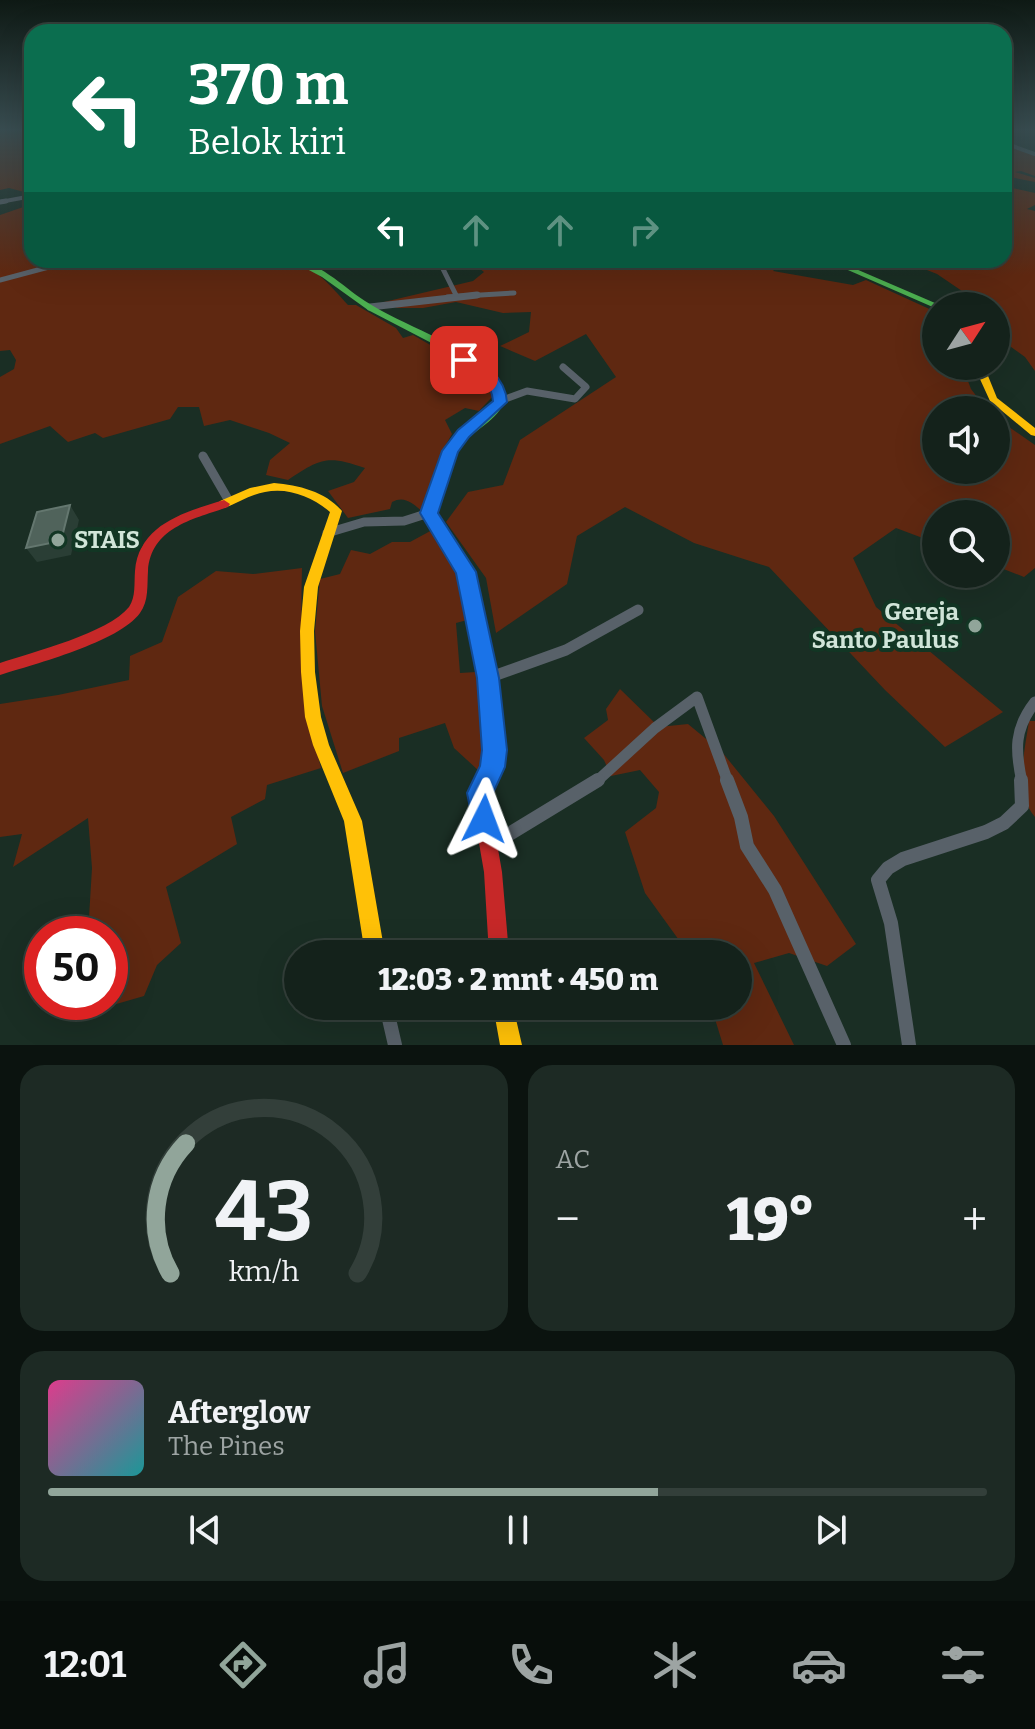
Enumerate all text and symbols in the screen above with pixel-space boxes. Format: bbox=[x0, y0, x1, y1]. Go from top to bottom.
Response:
text: 370 m bbox=[188, 52, 349, 119]
icon: left bbox=[56, 56, 160, 160]
text: Belok kiri bbox=[188, 120, 346, 164]
icon: left bbox=[370, 208, 414, 252]
icon: ahead bbox=[454, 208, 498, 252]
icon: ahead bbox=[538, 208, 582, 252]
icon: right bbox=[622, 208, 666, 252]
north arrow bbox=[922, 292, 1010, 380]
map controls bbox=[922, 292, 1010, 588]
pin bbox=[430, 326, 498, 394]
icon: arrive bbox=[442, 338, 486, 382]
button: sound bbox=[922, 396, 1010, 484]
button: search bbox=[922, 500, 1010, 588]
place label: STAIS bbox=[74, 526, 140, 554]
marker: STAIS bbox=[49, 531, 67, 549]
place label: Gereja Santo Paulus bbox=[812, 598, 960, 654]
marker: Gereja Santo Paulus bbox=[966, 617, 984, 635]
position arrow bbox=[442, 777, 526, 861]
speed limit sign: 50 bbox=[24, 916, 128, 1020]
text: 12:03 · 2 mnt · 450 m bbox=[378, 962, 658, 998]
text: AC bbox=[556, 1144, 590, 1175]
text: 43 bbox=[214, 1162, 313, 1262]
text: 19° bbox=[727, 1184, 815, 1256]
text: − bbox=[556, 1193, 580, 1246]
text: + bbox=[962, 1193, 987, 1246]
text: km/h bbox=[228, 1254, 299, 1289]
text: Afterglow bbox=[168, 1395, 310, 1431]
text: The Pines bbox=[168, 1431, 285, 1462]
icon: previous bbox=[183, 1508, 227, 1552]
icon: pause bbox=[496, 1508, 540, 1552]
icon: next bbox=[809, 1508, 853, 1552]
icon: directions bbox=[215, 1637, 271, 1693]
icon: music bbox=[359, 1637, 415, 1693]
icon: phone bbox=[503, 1637, 559, 1693]
icon: climate bbox=[647, 1637, 703, 1693]
icon: car bbox=[791, 1637, 847, 1693]
icon: filters bbox=[935, 1637, 991, 1693]
text: 12:01 bbox=[44, 1643, 126, 1687]

